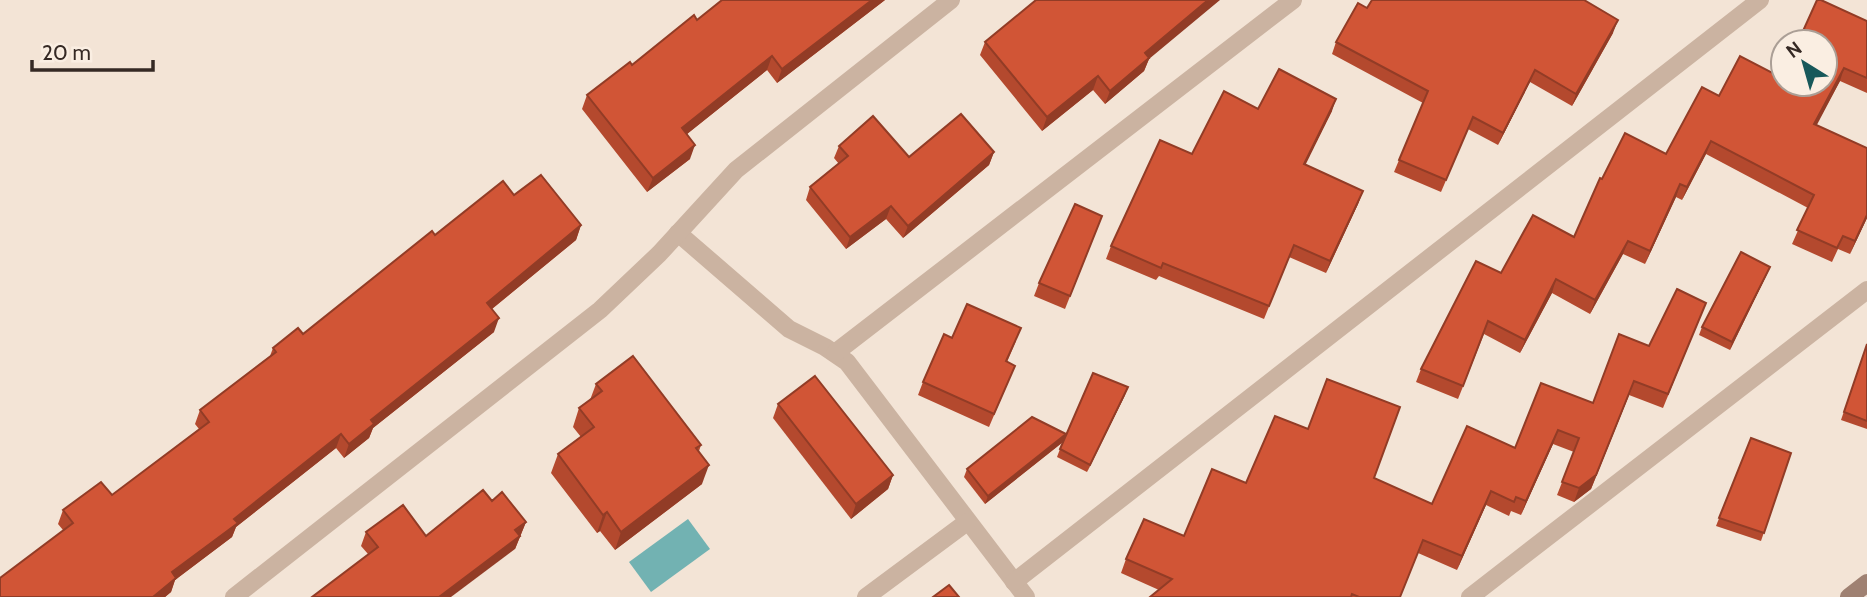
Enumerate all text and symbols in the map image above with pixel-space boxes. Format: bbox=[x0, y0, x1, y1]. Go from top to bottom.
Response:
scale bar bbox=[32, 28, 152, 72]
north arrow bbox=[1769, 28, 1839, 98]
text: N bbox=[1782, 37, 1806, 63]
text: 20 m bbox=[42, 40, 91, 65]

